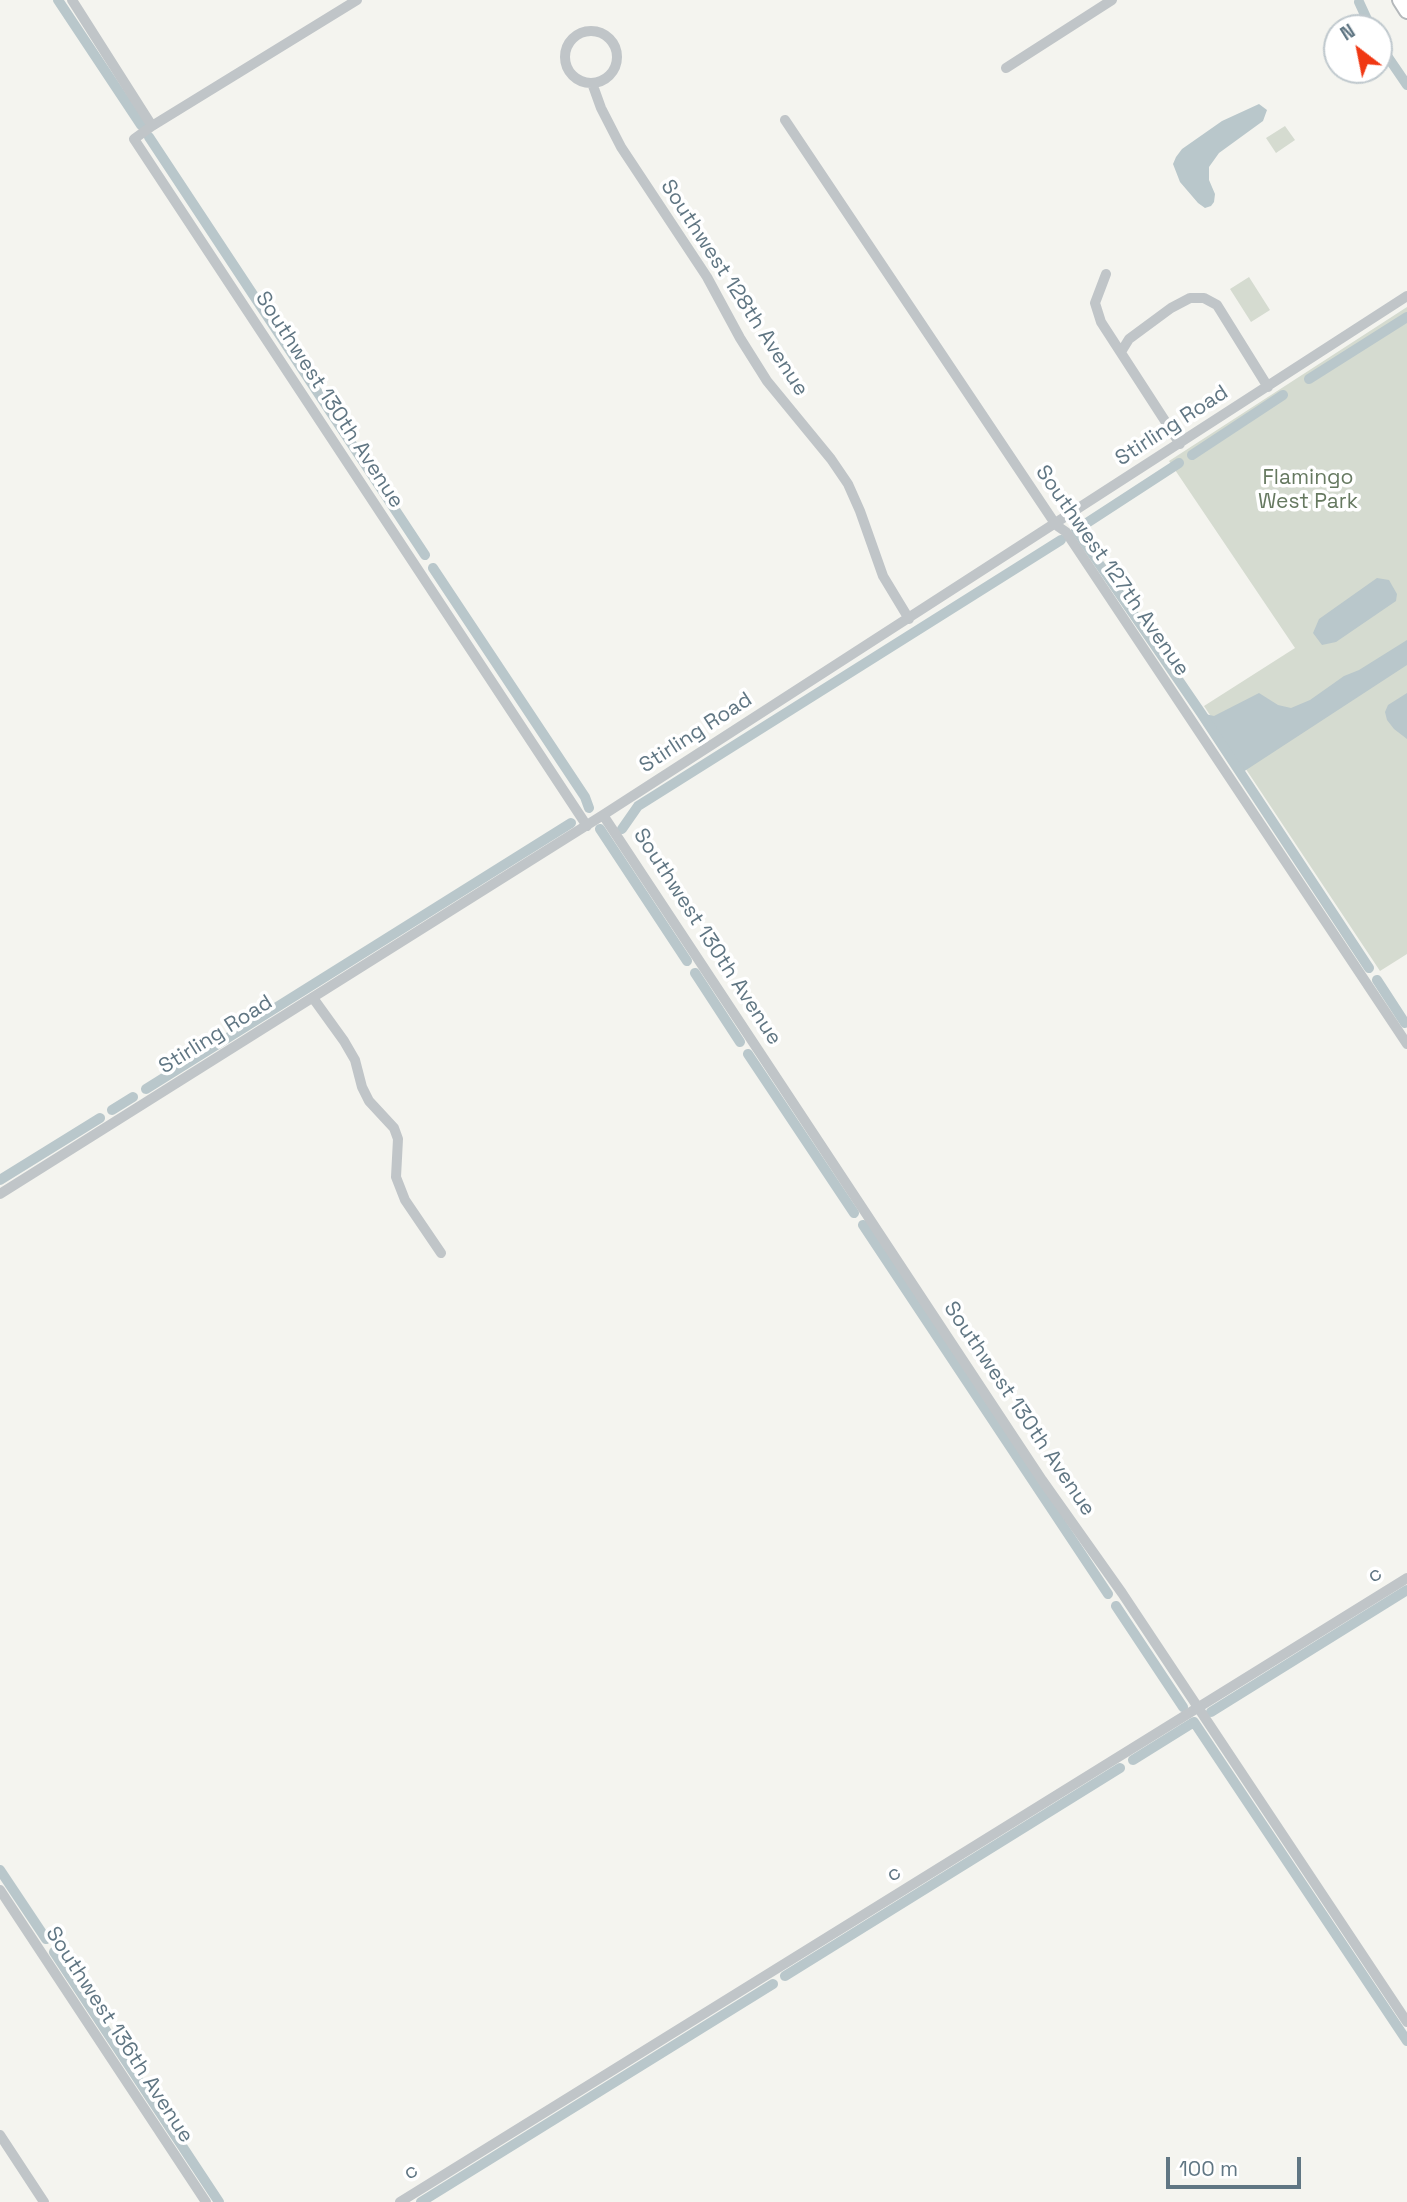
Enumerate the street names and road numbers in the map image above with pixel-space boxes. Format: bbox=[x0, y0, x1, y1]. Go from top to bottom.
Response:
street label: Southwest 128th Avenue bbox=[655, 175, 813, 401]
street label: Southwest 130th Avenue bbox=[250, 287, 408, 513]
street label: Stirling Road bbox=[1111, 380, 1233, 472]
street label: Southwest 127th Avenue bbox=[1030, 461, 1194, 681]
street label: Stirling Road bbox=[635, 687, 757, 779]
street label: Southwest 130th Avenue bbox=[628, 824, 786, 1050]
street label: Stirling Road bbox=[155, 990, 277, 1080]
street label: Southwest 130th Avenue bbox=[938, 1297, 1100, 1521]
street label: c bbox=[1363, 1561, 1387, 1589]
street label: c bbox=[882, 1860, 906, 1888]
street label: Southwest 136th Avenue bbox=[40, 1922, 198, 2148]
street label: c bbox=[399, 2158, 423, 2186]

